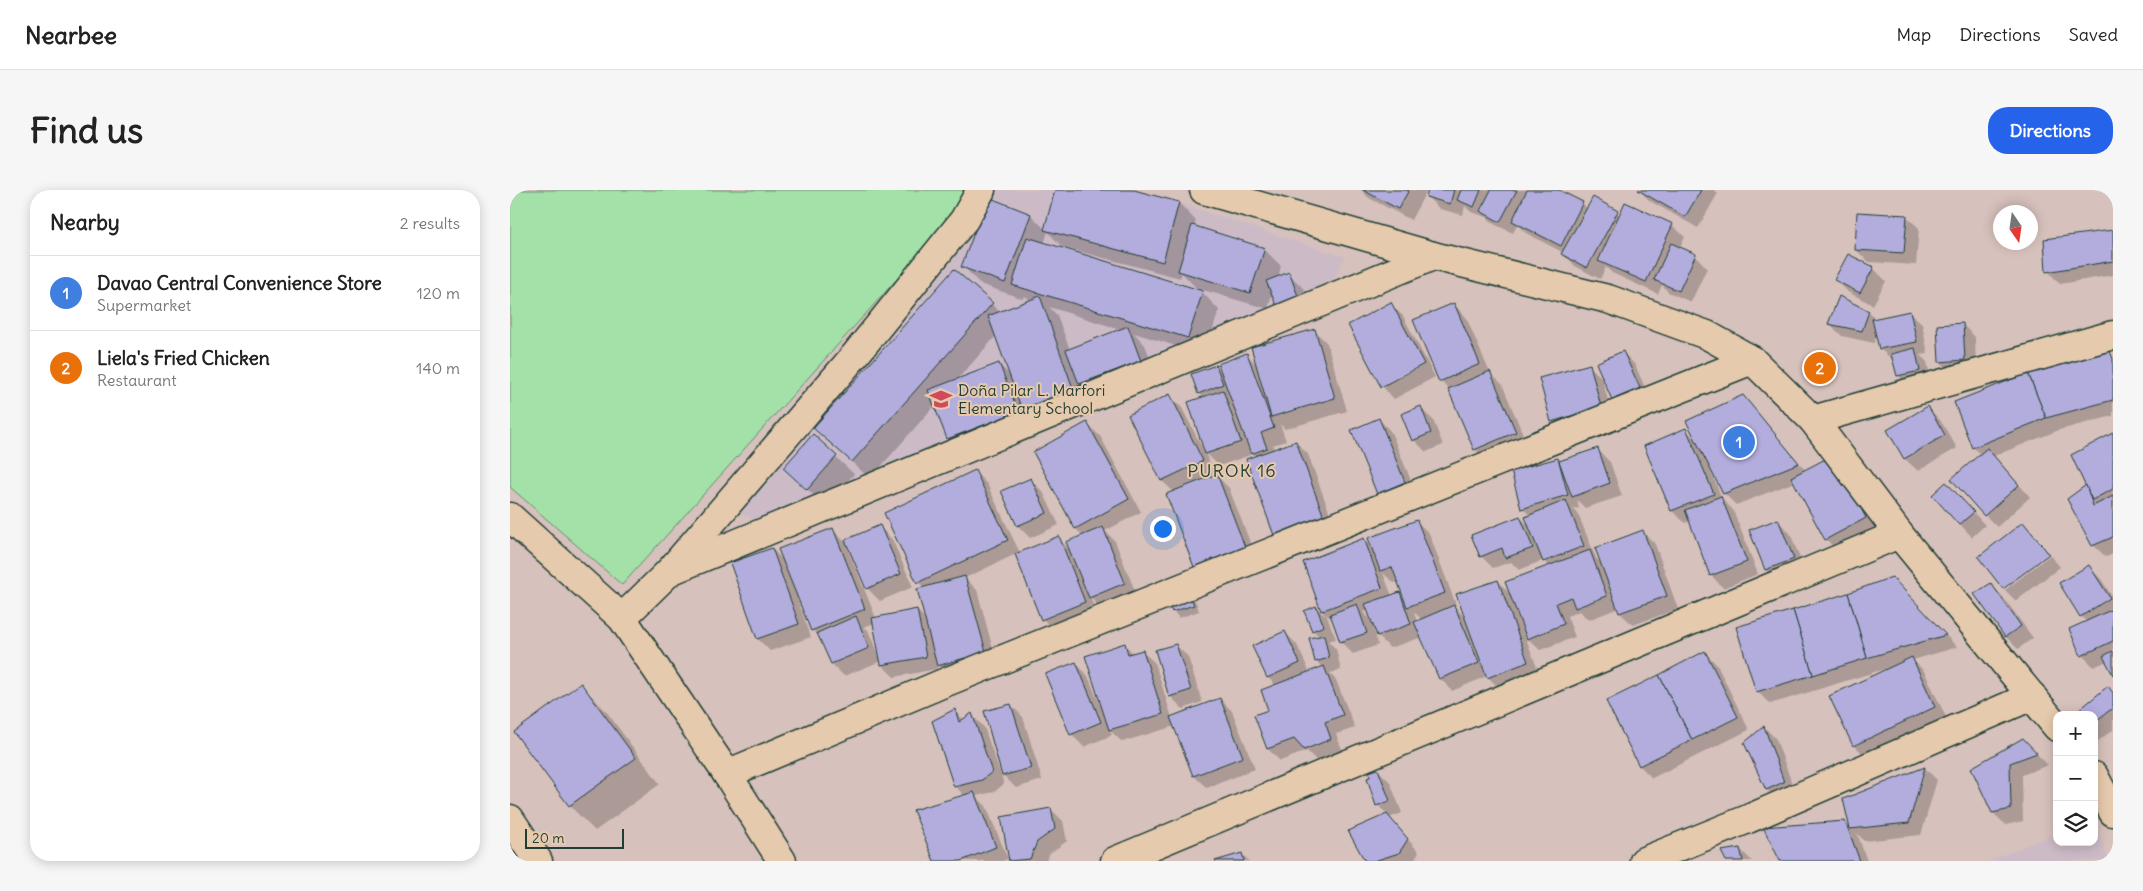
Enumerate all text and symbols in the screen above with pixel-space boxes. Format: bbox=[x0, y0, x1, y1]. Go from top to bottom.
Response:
text: Nearbee bbox=[25, 20, 117, 50]
text: Map bbox=[1896, 23, 1931, 46]
text: Directions bbox=[1959, 23, 2041, 46]
text: Saved bbox=[2069, 23, 2118, 46]
button: Directions bbox=[1988, 107, 2113, 154]
text: Find us bbox=[30, 108, 143, 152]
north arrow bbox=[1993, 205, 2038, 250]
text: Nearby bbox=[50, 209, 120, 236]
text: 2 results bbox=[400, 213, 460, 233]
text: Davao Central Convenience Store bbox=[97, 271, 382, 295]
text: 1 bbox=[63, 283, 69, 303]
text: 120 m bbox=[417, 283, 460, 303]
text: Supermarket bbox=[97, 295, 191, 315]
text: Liela's Fried Chicken bbox=[97, 346, 270, 370]
pin: 2 bbox=[1804, 349, 1836, 387]
text: 2 bbox=[62, 358, 70, 378]
text: 140 m bbox=[416, 358, 460, 378]
text: Restaurant bbox=[97, 370, 177, 390]
place label: Doña Pilar L. Marfori Elementary School bbox=[958, 380, 1105, 418]
school or university icon: Doña Pilar L. Marfori Elementary School bbox=[928, 386, 954, 412]
pin: 1 bbox=[1723, 423, 1755, 461]
district label: PUROK 16 bbox=[1187, 459, 1277, 482]
your location bbox=[1150, 516, 1176, 542]
map controls bbox=[2053, 711, 2098, 846]
button: + bbox=[2053, 711, 2098, 756]
button: − bbox=[2053, 756, 2098, 801]
button: layers bbox=[2053, 801, 2098, 846]
scale bar bbox=[525, 826, 624, 849]
text: 20 m bbox=[532, 829, 565, 847]

